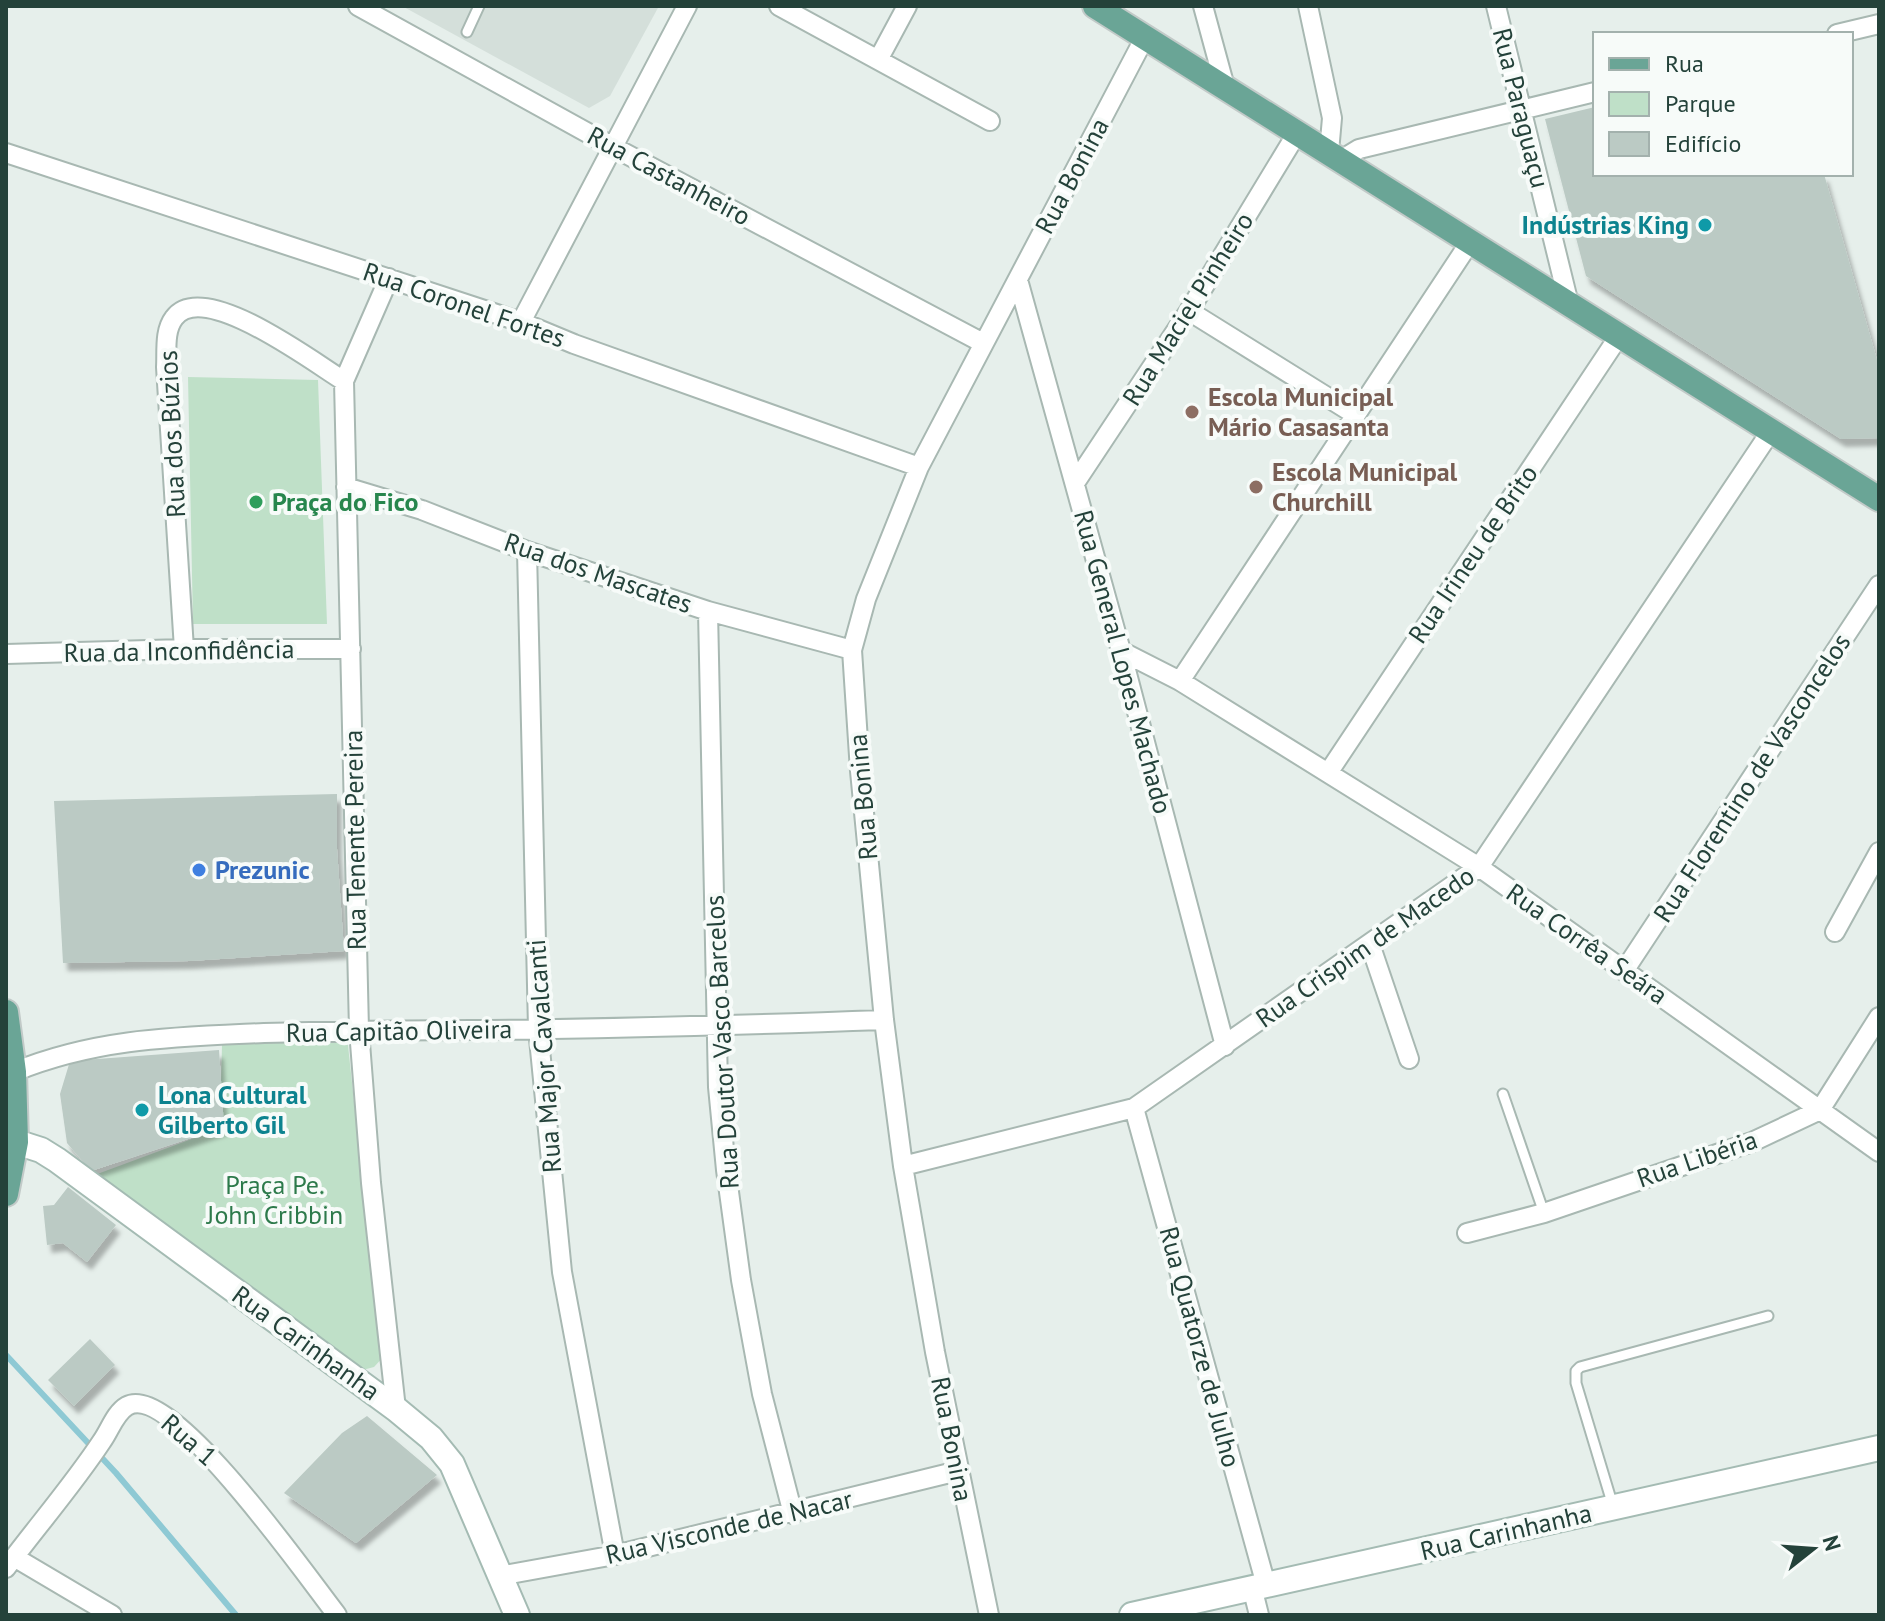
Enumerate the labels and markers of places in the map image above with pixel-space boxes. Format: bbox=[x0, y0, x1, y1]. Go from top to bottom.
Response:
place label: Indústrias King bbox=[1522, 208, 1689, 241]
marker: Indústrias King bbox=[1696, 216, 1714, 234]
place label: Escola Municipal Mário Casasanta bbox=[1208, 380, 1394, 443]
marker: Escola Municipal Mário Casasanta bbox=[1183, 403, 1201, 421]
place label: Escola Municipal Churchill bbox=[1272, 455, 1458, 518]
marker: Escola Municipal Churchill bbox=[1247, 478, 1265, 496]
place label: Praça do Fico bbox=[272, 485, 418, 518]
marker: Praça do Fico bbox=[247, 493, 265, 511]
place label: Prezunic bbox=[215, 853, 310, 886]
marker: Prezunic bbox=[190, 861, 208, 879]
place label: Lona Cultural Gilberto Gil bbox=[158, 1078, 307, 1141]
marker: Lona Cultural Gilberto Gil bbox=[133, 1101, 151, 1119]

